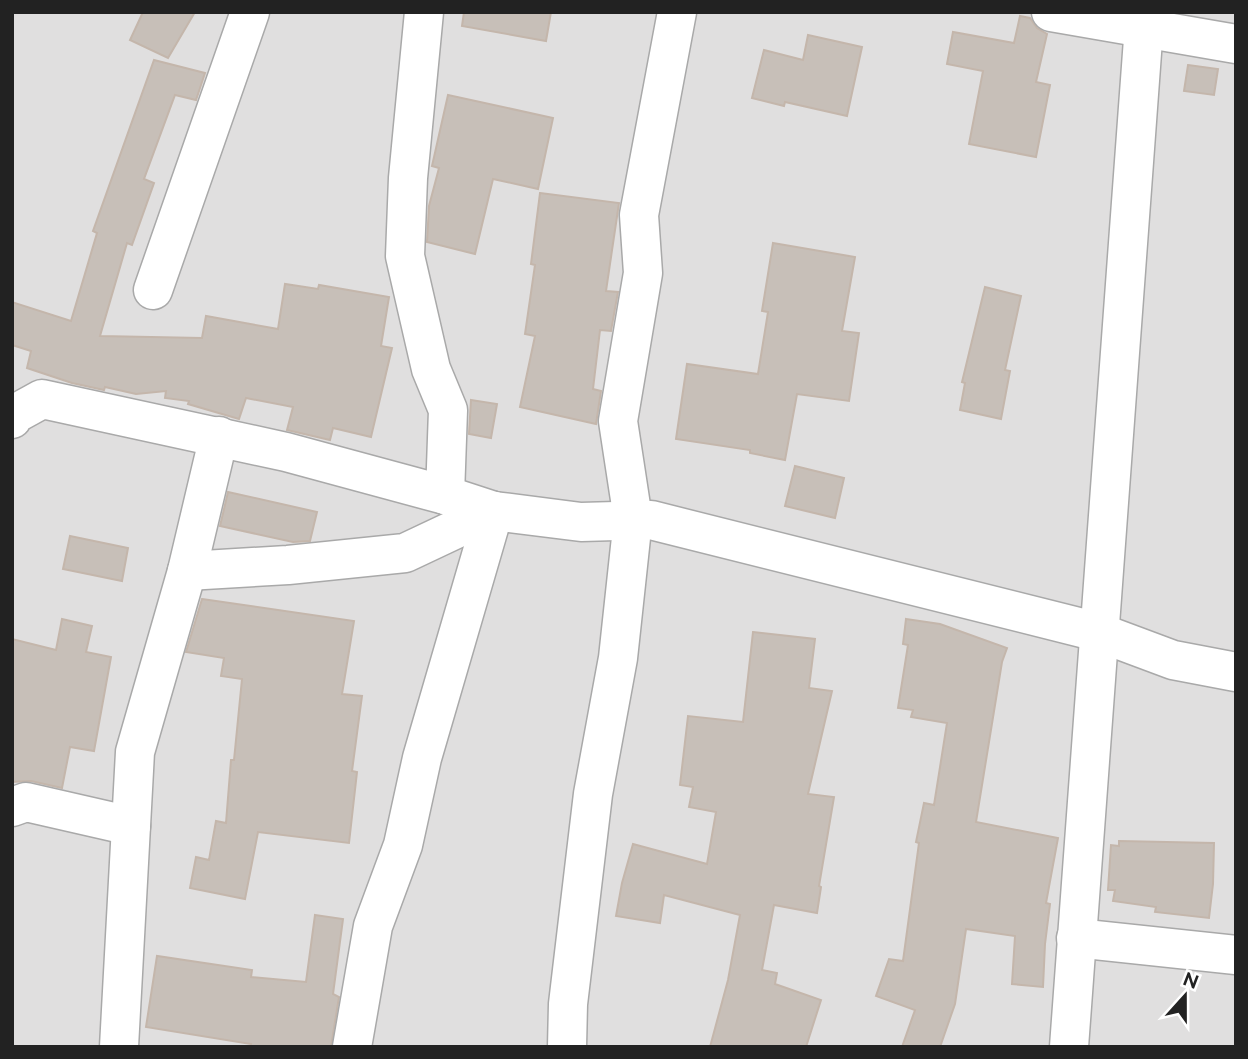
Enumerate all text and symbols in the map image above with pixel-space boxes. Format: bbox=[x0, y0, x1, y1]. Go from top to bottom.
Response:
north arrow bbox=[1150, 961, 1220, 1031]
text: N bbox=[1180, 967, 1202, 993]

